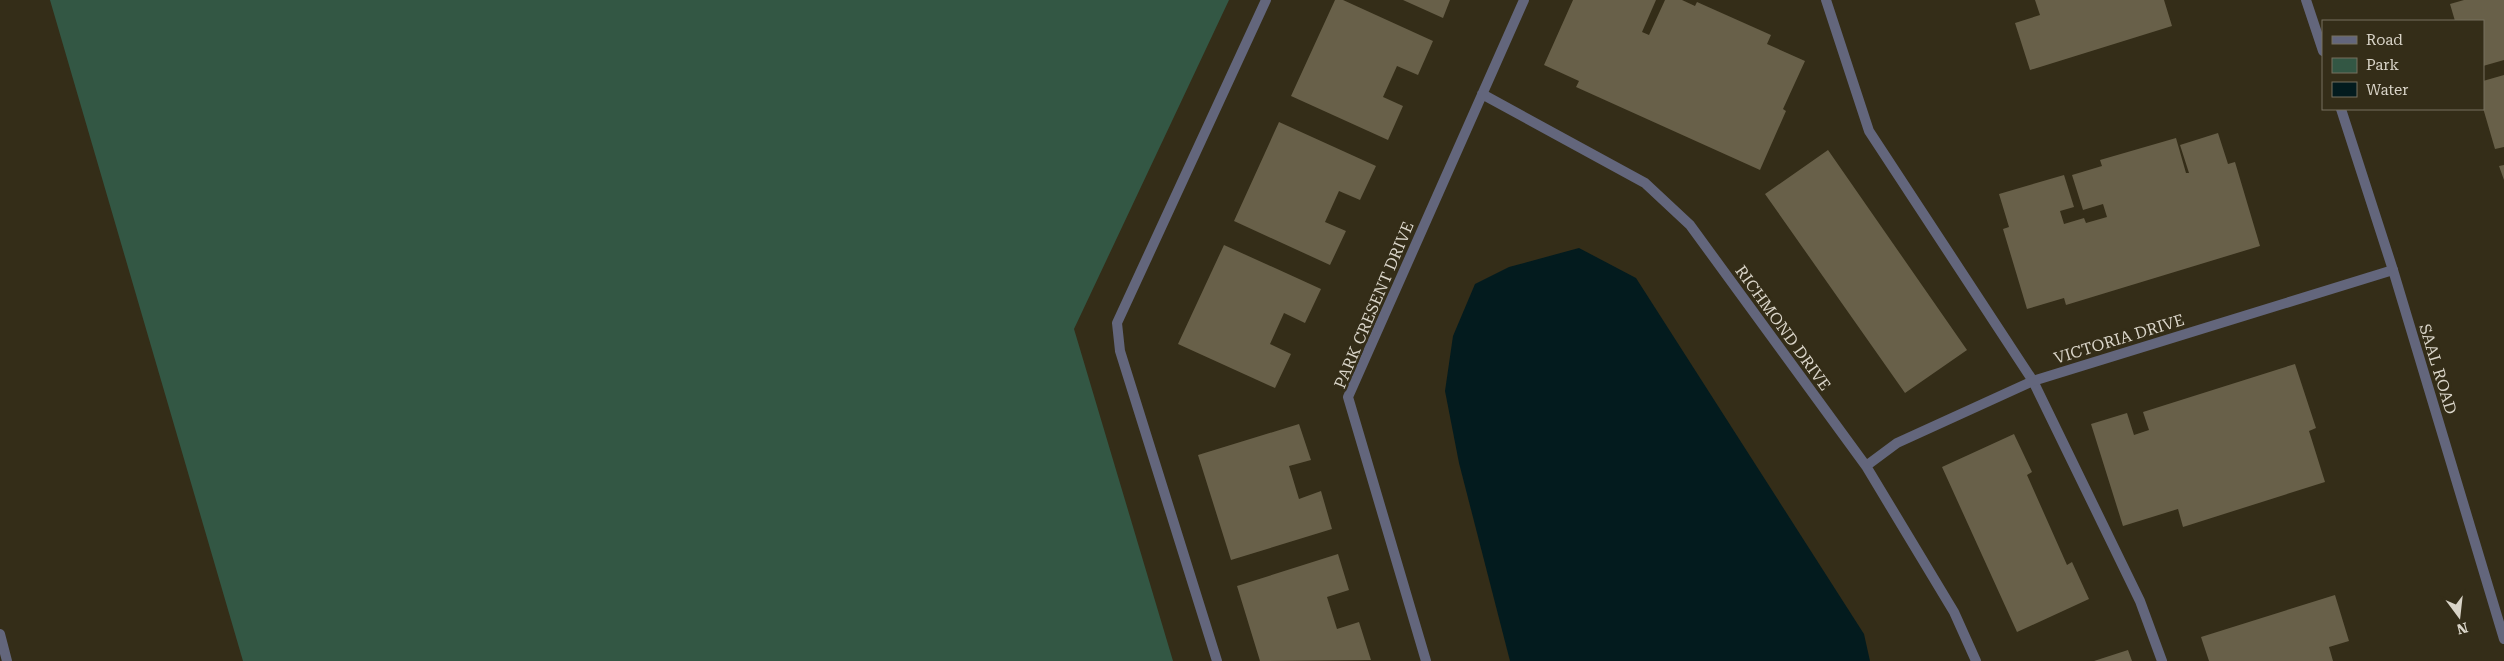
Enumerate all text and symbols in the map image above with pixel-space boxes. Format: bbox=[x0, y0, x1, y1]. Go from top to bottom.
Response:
legend bbox=[2322, 20, 2484, 110]
text: Road bbox=[2366, 31, 2403, 49]
text: Park bbox=[2366, 56, 2400, 74]
text: Water bbox=[2366, 81, 2408, 99]
street label: PARK CRESENT DRIVE bbox=[1330, 219, 1418, 391]
street label: RICHMOND DRIVE bbox=[1731, 262, 1835, 394]
street label: VICTORIA DRIVE bbox=[2052, 310, 2186, 368]
street label: SAAL ROAD bbox=[2415, 322, 2461, 416]
north arrow bbox=[2434, 591, 2484, 641]
text: N bbox=[2455, 619, 2470, 638]

